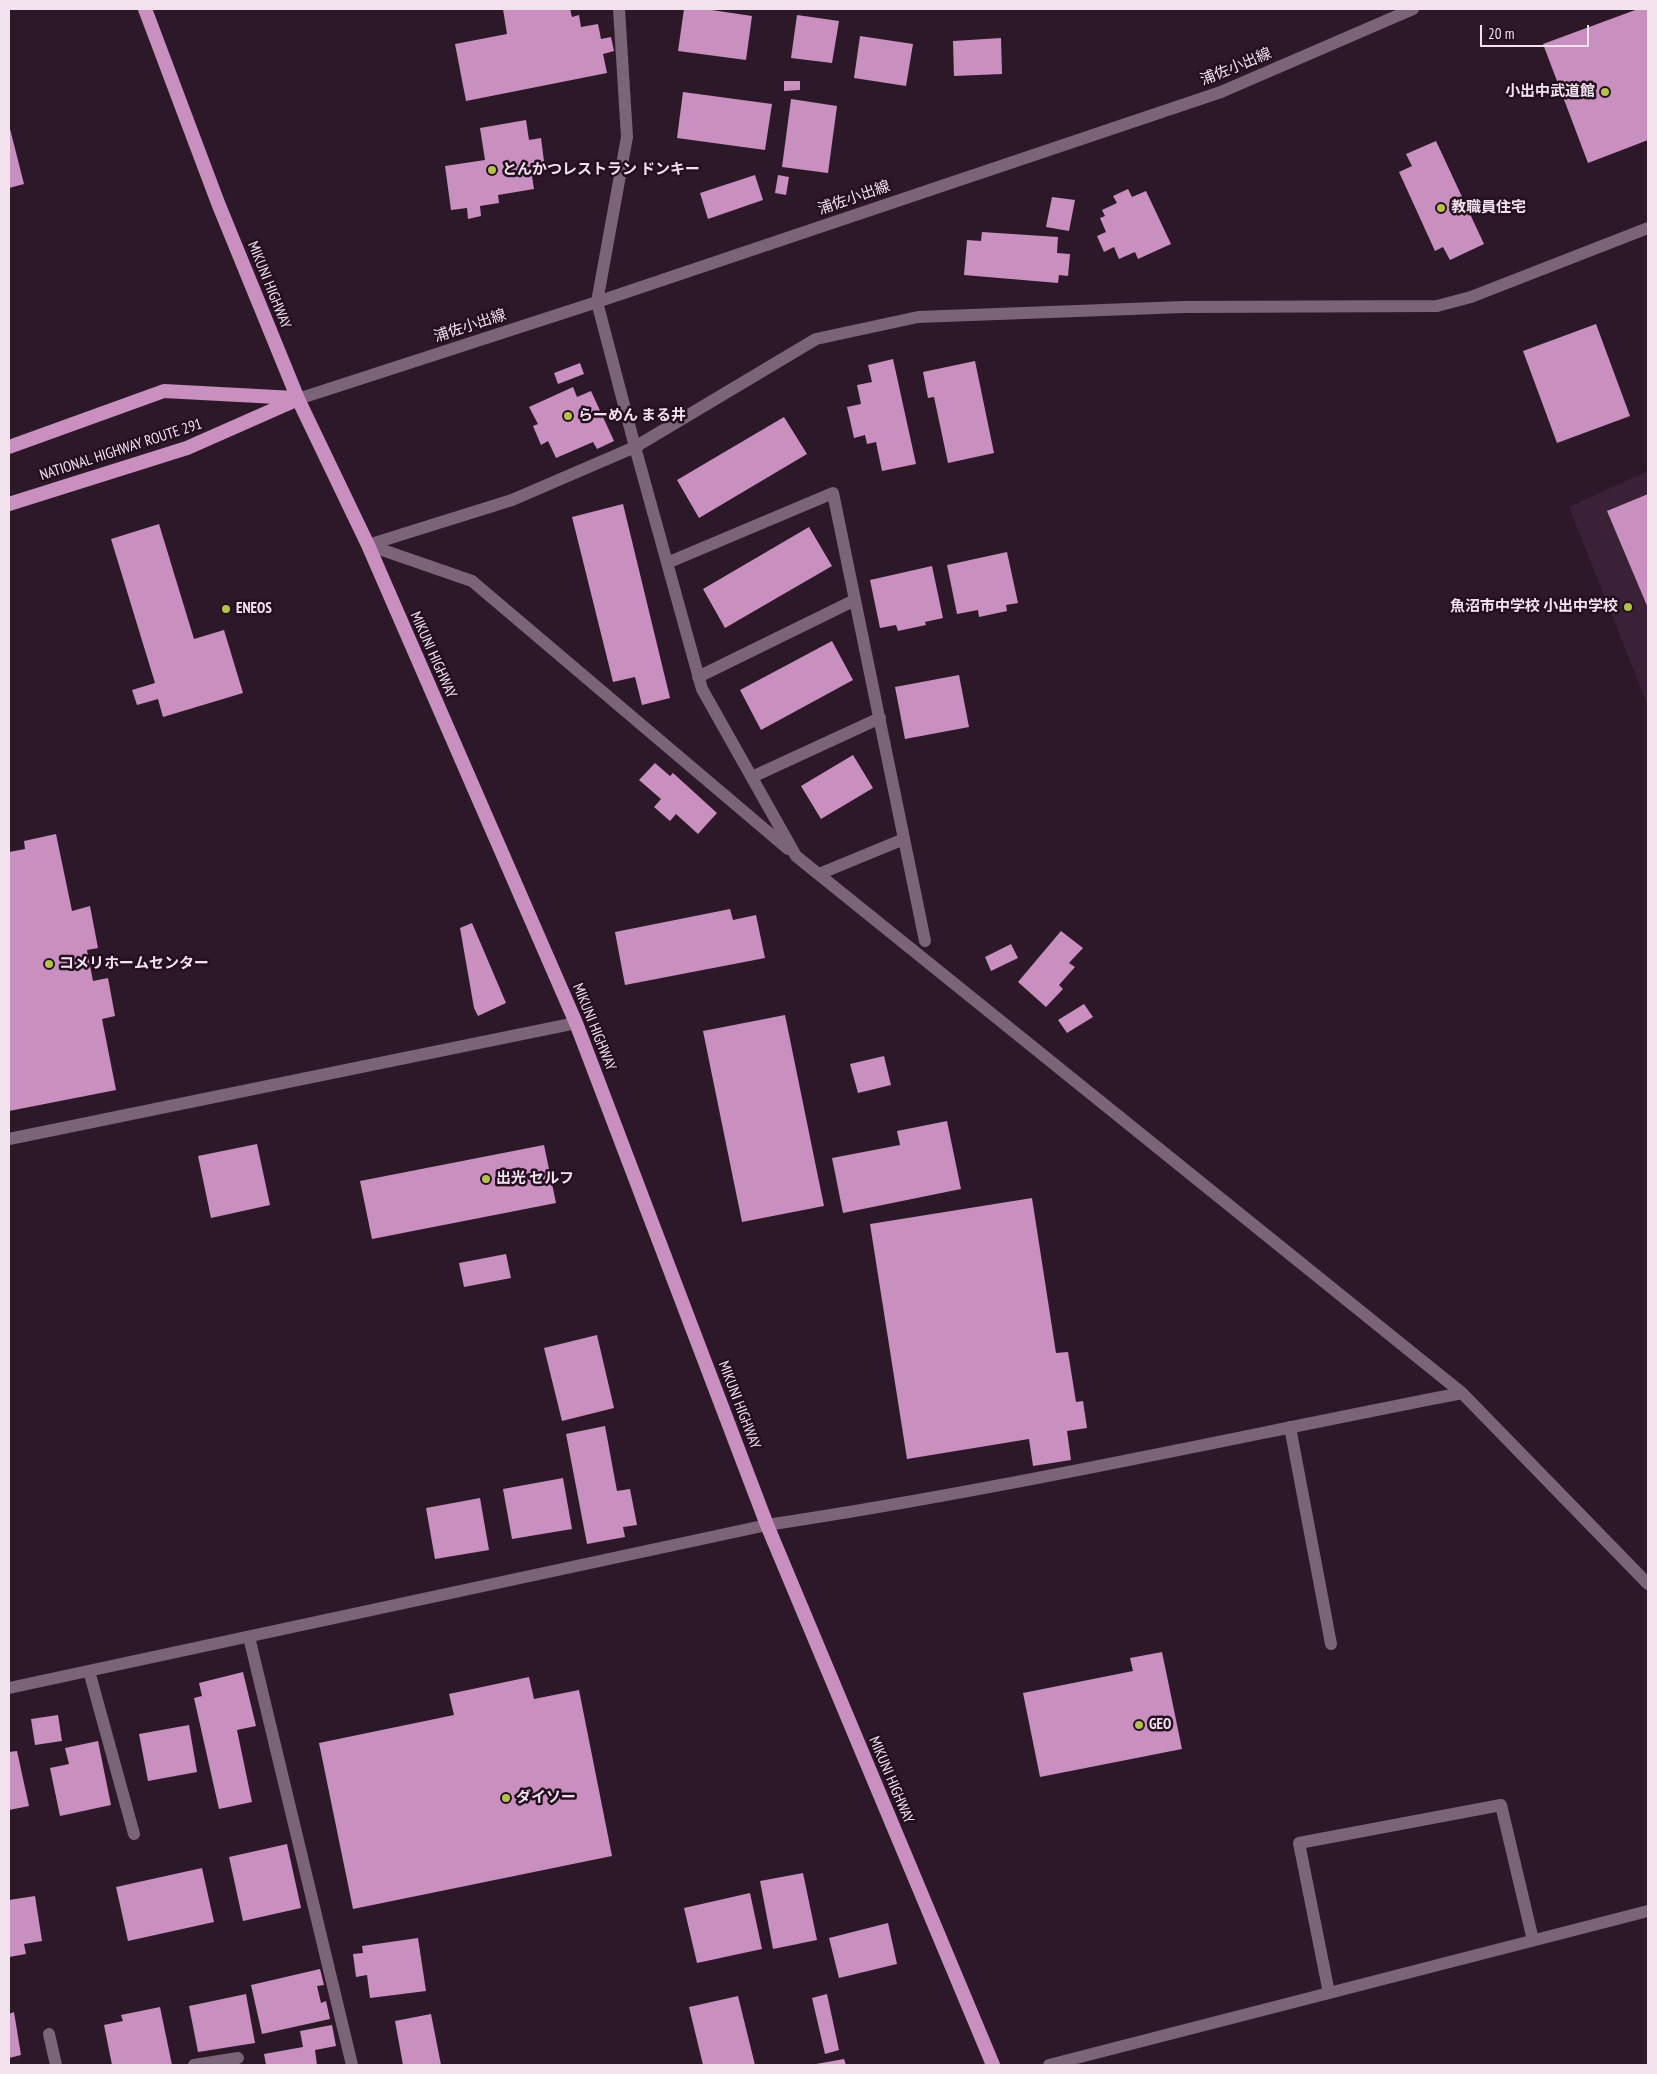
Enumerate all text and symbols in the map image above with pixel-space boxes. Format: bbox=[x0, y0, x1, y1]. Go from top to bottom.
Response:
scale bar bbox=[1482, 15, 1591, 47]
text: 20 m bbox=[1488, 24, 1514, 43]
street label: 浦佐小出線 bbox=[1198, 45, 1274, 89]
place label: 小出中武道館 bbox=[1505, 83, 1595, 101]
marker: 小出中武道館 bbox=[1599, 86, 1611, 98]
place label: とんかつレストラン ドンキー bbox=[502, 161, 700, 179]
marker: とんかつレストラン ドンキー bbox=[486, 164, 498, 176]
street label: 浦佐小出線 bbox=[816, 177, 892, 219]
place label: 教職員住宅 bbox=[1451, 199, 1526, 217]
marker: 教職員住宅 bbox=[1435, 202, 1447, 214]
street label: MIKUNI HIGHWAY bbox=[243, 239, 295, 331]
street label: 浦佐小出線 bbox=[432, 306, 508, 346]
place label: らーめん まる井 bbox=[578, 407, 686, 425]
marker: らーめん まる井 bbox=[562, 410, 574, 422]
street label: NATIONAL HIGHWAY ROUTE 291 bbox=[38, 415, 204, 485]
place label: 魚沼市中学校 小出中学校 bbox=[1450, 598, 1618, 616]
place label: ENEOS bbox=[236, 600, 272, 618]
marker: 魚沼市中学校 小出中学校 bbox=[1622, 601, 1634, 613]
marker: ENEOS bbox=[220, 603, 232, 615]
street label: MIKUNI HIGHWAY bbox=[406, 609, 460, 701]
place label: コメリホームセンター bbox=[59, 955, 209, 973]
marker: コメリホームセンター bbox=[43, 958, 55, 970]
street label: MIKUNI HIGHWAY bbox=[568, 981, 620, 1073]
place label: 出光 セルフ bbox=[496, 1170, 574, 1188]
marker: 出光 セルフ bbox=[480, 1173, 492, 1185]
street label: MIKUNI HIGHWAY bbox=[714, 1358, 764, 1452]
place label: GEO bbox=[1149, 1716, 1171, 1734]
marker: GEO bbox=[1133, 1719, 1145, 1731]
street label: MIKUNI HIGHWAY bbox=[865, 1734, 917, 1826]
place label: ダイソー bbox=[516, 1789, 576, 1807]
marker: ダイソー bbox=[500, 1792, 512, 1804]

